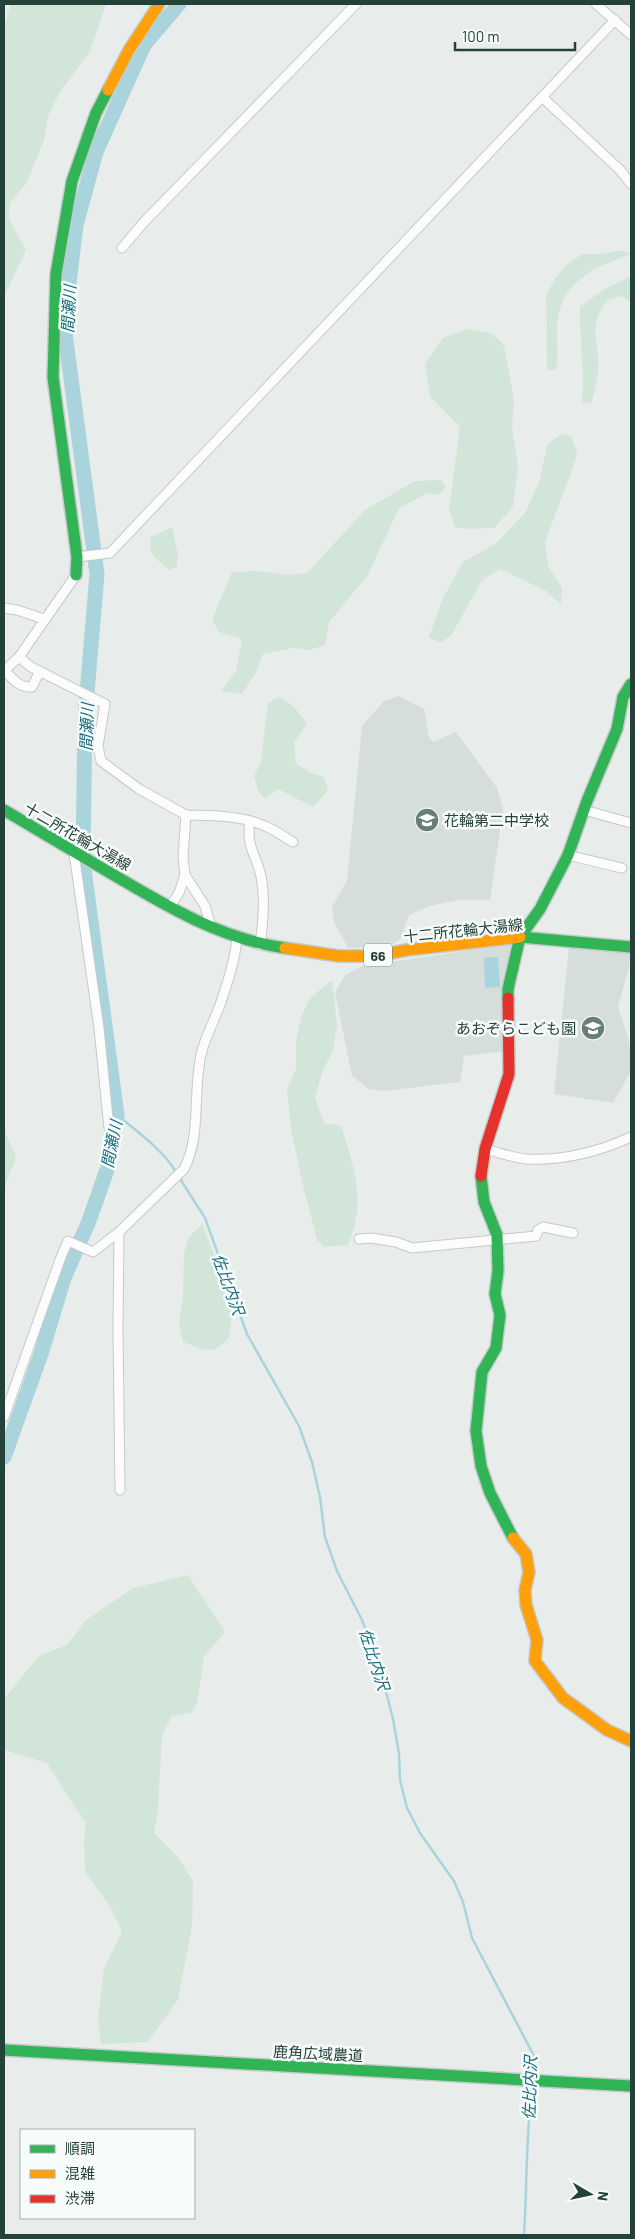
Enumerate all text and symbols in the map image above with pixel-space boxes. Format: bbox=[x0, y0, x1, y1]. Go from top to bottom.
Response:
scale bar bbox=[455, 20, 575, 52]
text: 100 m bbox=[462, 27, 500, 45]
water label: 間瀬川 bbox=[57, 283, 79, 333]
water label: 間瀬川 bbox=[76, 701, 96, 751]
street label: 十二所花輪大湯線 bbox=[22, 798, 134, 874]
school or university icon: 花輪第二中学校 bbox=[414, 807, 440, 833]
place label: 花輪第二中学校 bbox=[444, 811, 549, 829]
street label: 十二所花輪大湯線 bbox=[402, 915, 524, 945]
road number: 66 bbox=[364, 944, 392, 966]
school or university icon: あおぞらこども園 bbox=[580, 1015, 606, 1041]
place label: あおぞらこども園 bbox=[456, 1019, 576, 1037]
water label: 間瀬川 bbox=[97, 1117, 125, 1169]
water label: 佐比内沢 bbox=[209, 1251, 250, 1319]
water label: 佐比内沢 bbox=[356, 1626, 395, 1694]
street label: 鹿角広域農道 bbox=[273, 2042, 363, 2064]
water label: 佐比内沢 bbox=[518, 2054, 540, 2120]
legend bbox=[20, 2129, 195, 2219]
text: 順調 bbox=[65, 2139, 95, 2157]
text: 混雑 bbox=[65, 2164, 95, 2182]
north arrow bbox=[565, 2169, 615, 2219]
text: 渋滞 bbox=[65, 2189, 95, 2207]
text: N bbox=[594, 2190, 612, 2202]

